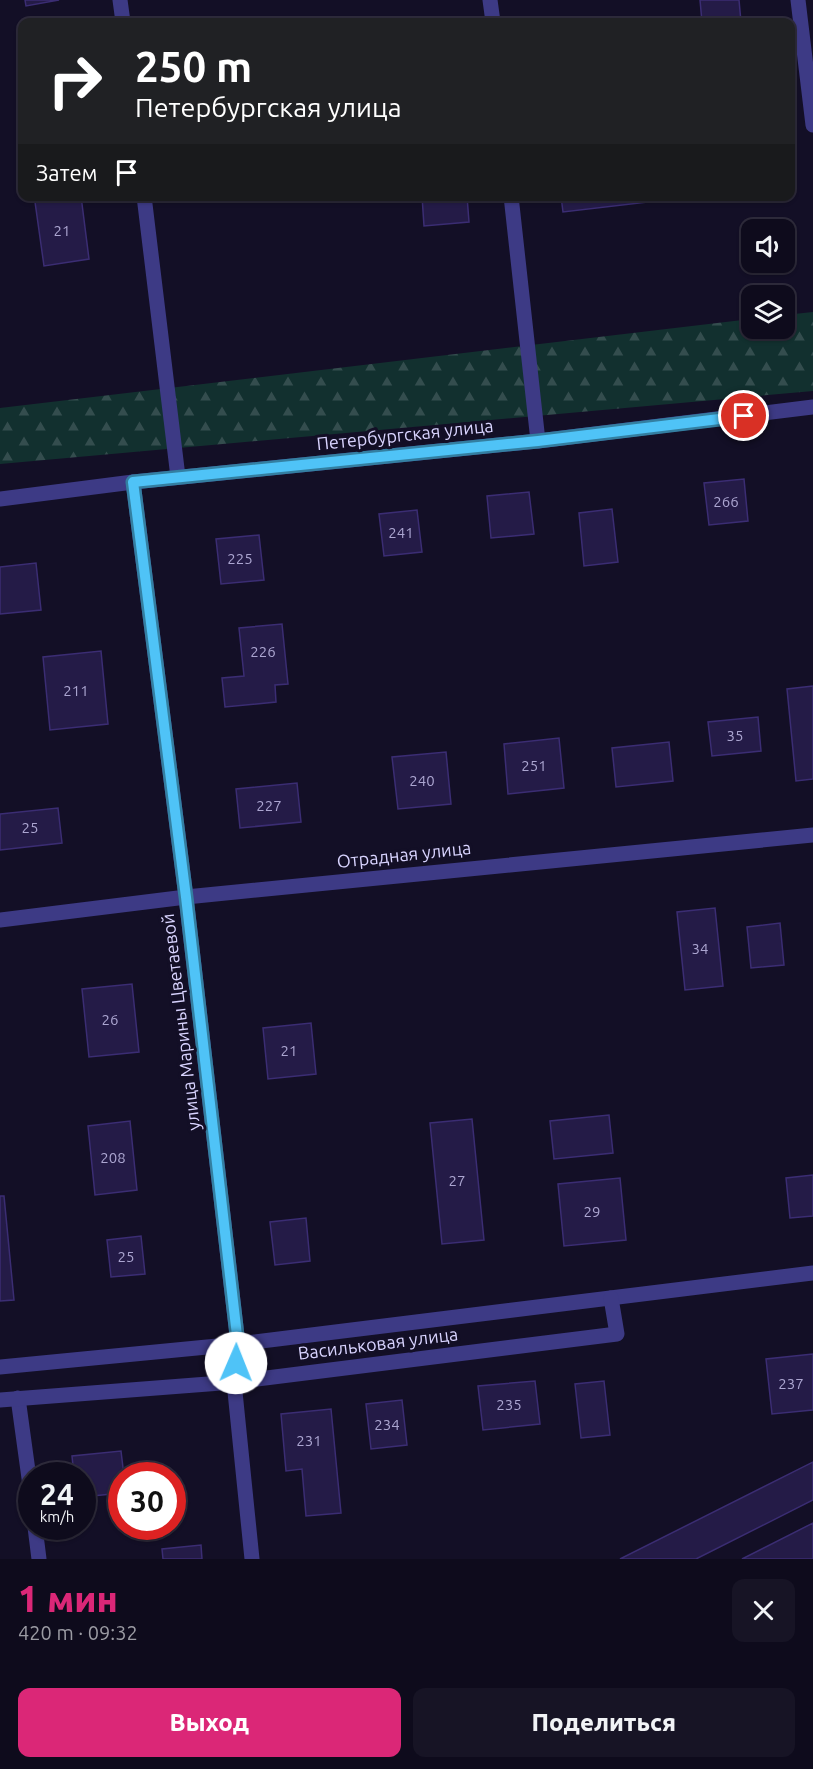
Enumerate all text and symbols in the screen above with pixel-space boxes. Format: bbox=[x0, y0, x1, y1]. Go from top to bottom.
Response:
icon: right bbox=[36, 42, 114, 120]
text: 250 m bbox=[135, 43, 252, 90]
text: Петербургская улица bbox=[135, 92, 402, 122]
icon: arrive bbox=[110, 156, 143, 189]
text: Затем bbox=[36, 160, 98, 185]
map controls bbox=[741, 219, 795, 339]
button: sound bbox=[741, 219, 795, 273]
house number: 21 bbox=[54, 222, 70, 239]
button: layers bbox=[741, 285, 795, 339]
pin bbox=[718, 390, 769, 441]
icon: arrive bbox=[727, 399, 760, 432]
street label: Петербургская улица bbox=[315, 415, 494, 453]
house number: 266 bbox=[713, 493, 739, 510]
house number: 241 bbox=[388, 524, 414, 541]
house number: 225 bbox=[227, 550, 253, 567]
house number: 226 bbox=[250, 643, 276, 660]
house number: 211 bbox=[63, 682, 89, 699]
house number: 35 bbox=[727, 727, 743, 744]
house number: 251 bbox=[521, 757, 547, 774]
house number: 240 bbox=[409, 772, 435, 789]
house number: 227 bbox=[256, 797, 282, 814]
house number: 25 bbox=[22, 819, 38, 836]
street label: Отрадная улица bbox=[336, 837, 472, 871]
street label: улица Марины Цветаевой bbox=[157, 913, 203, 1132]
house number: 34 bbox=[692, 940, 708, 957]
house number: 26 bbox=[102, 1011, 118, 1028]
house number: 21 bbox=[281, 1042, 297, 1059]
house number: 208 bbox=[100, 1149, 126, 1166]
house number: 27 bbox=[449, 1172, 465, 1189]
house number: 29 bbox=[584, 1203, 600, 1220]
house number: 25 bbox=[118, 1248, 134, 1265]
street label: Васильковая улица bbox=[297, 1323, 459, 1363]
position arrow bbox=[204, 1331, 268, 1395]
house number: 237 bbox=[778, 1375, 804, 1392]
house number: 235 bbox=[496, 1396, 522, 1413]
house number: 234 bbox=[374, 1416, 400, 1433]
house number: 231 bbox=[296, 1432, 322, 1449]
speed limit sign: 30 bbox=[108, 1462, 186, 1540]
text: 24 bbox=[40, 1477, 74, 1511]
text: km/h bbox=[40, 1508, 74, 1525]
text: 1 мин bbox=[18, 1578, 118, 1619]
button: close bbox=[732, 1579, 795, 1642]
text: 420 m · 09:32 bbox=[18, 1621, 138, 1644]
button: Выход bbox=[18, 1688, 401, 1757]
button: Поделиться bbox=[413, 1688, 795, 1757]

